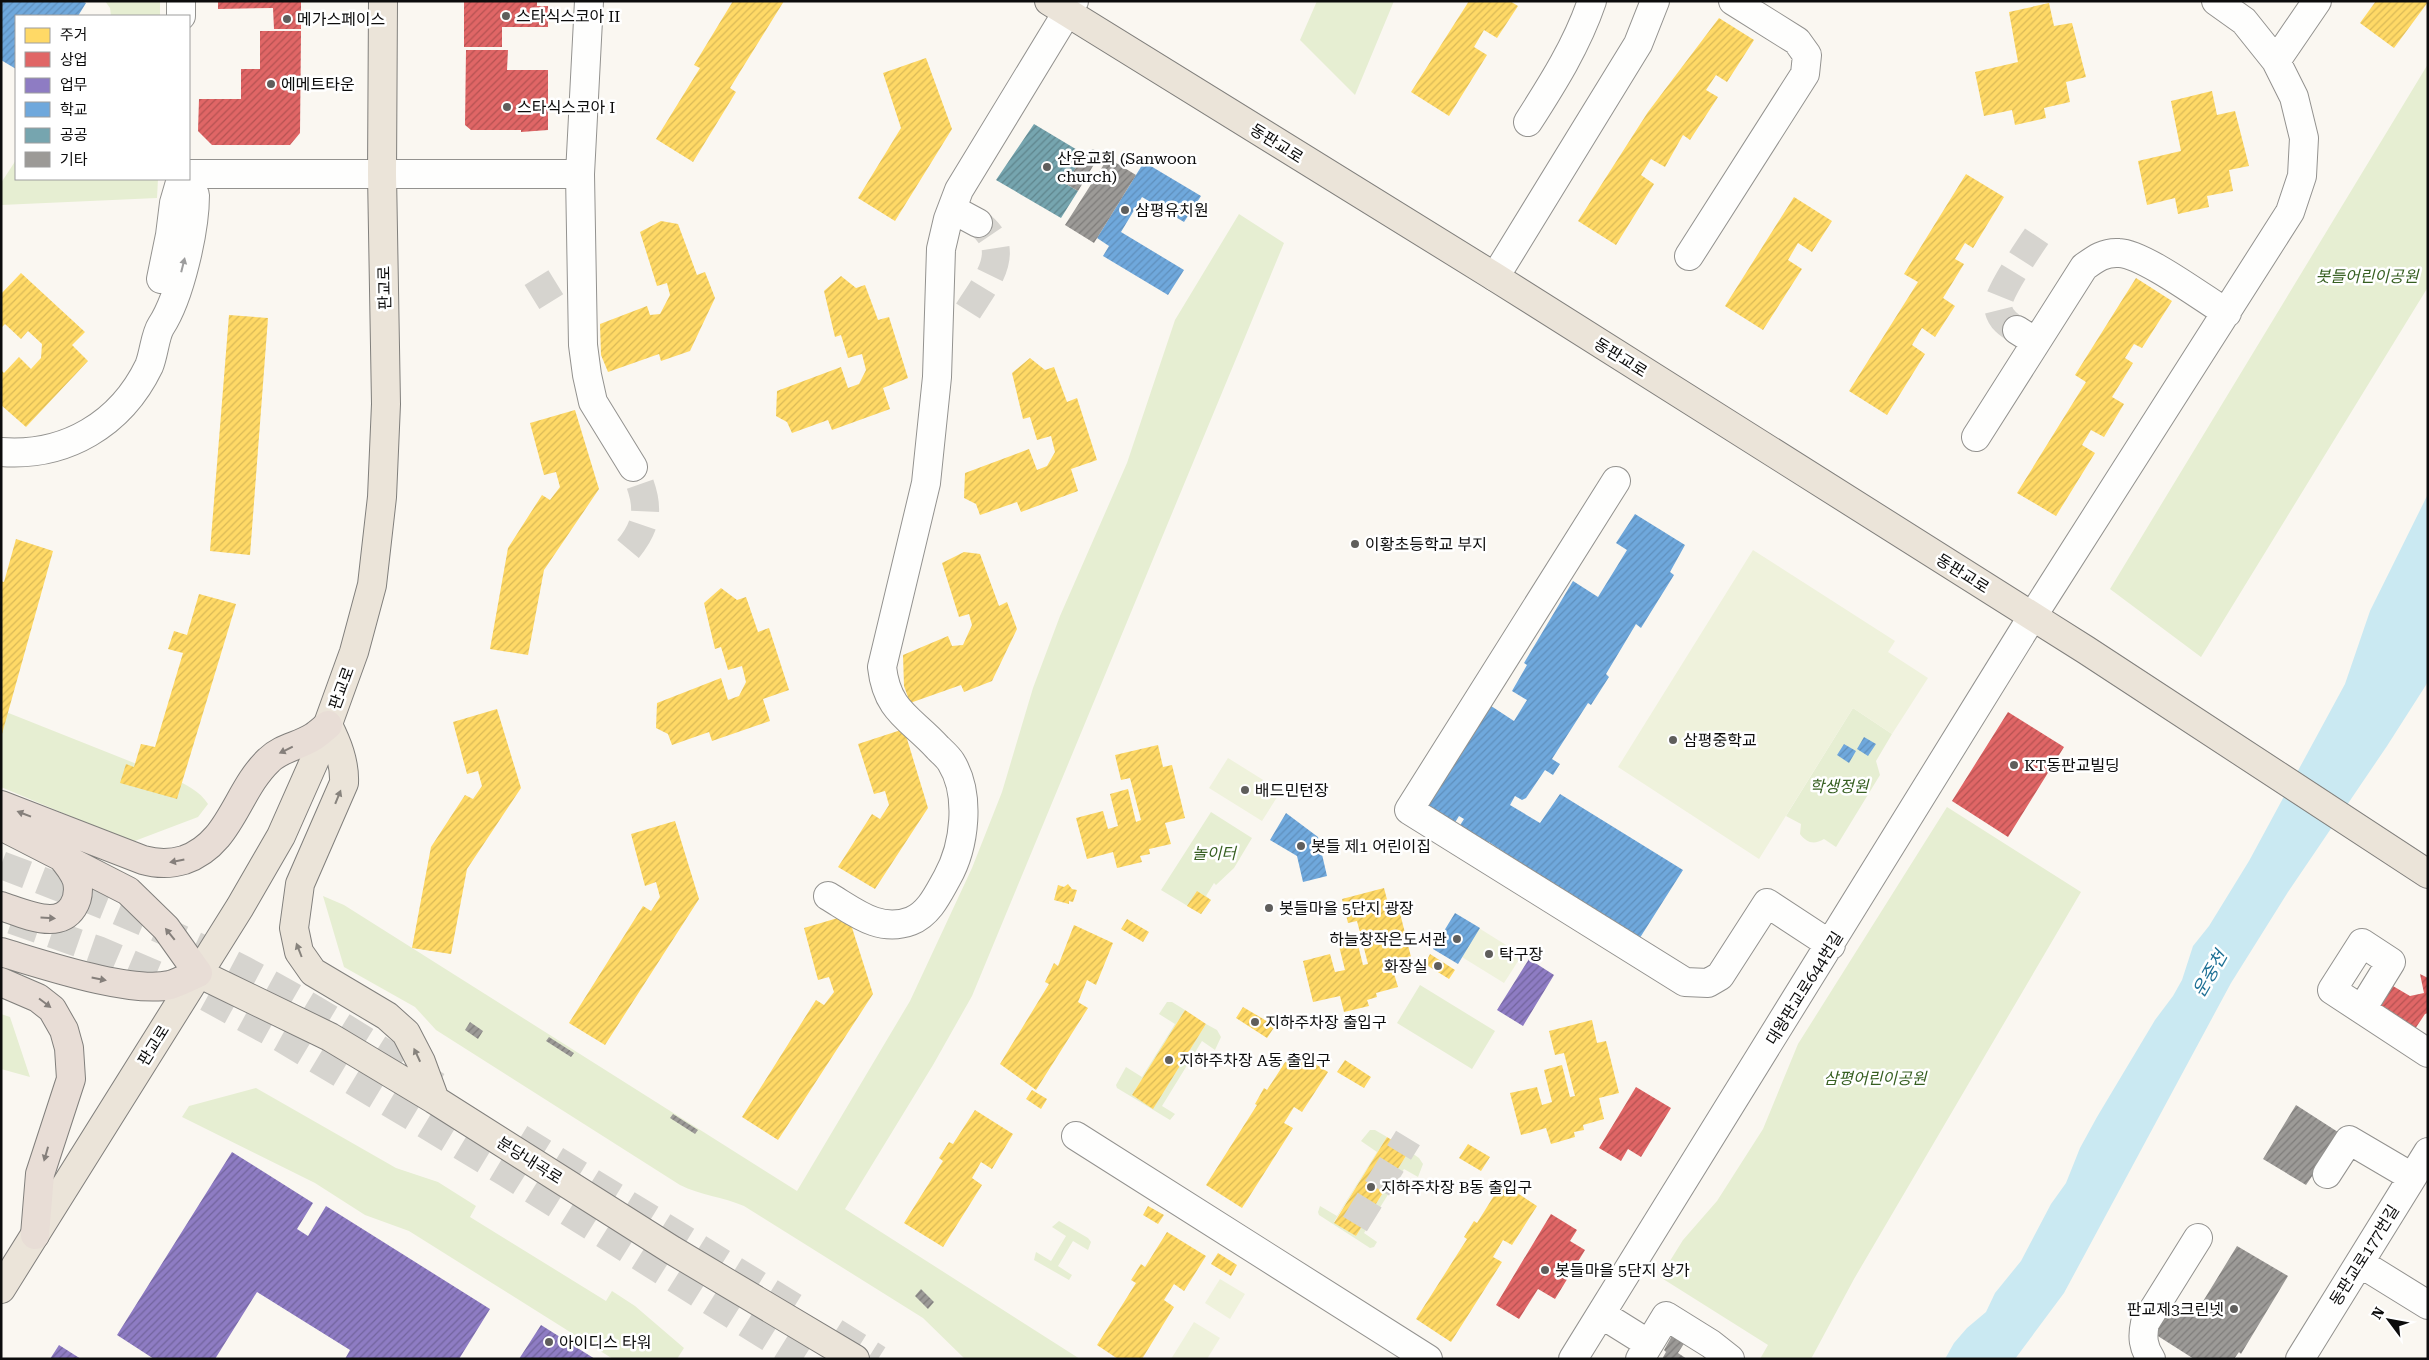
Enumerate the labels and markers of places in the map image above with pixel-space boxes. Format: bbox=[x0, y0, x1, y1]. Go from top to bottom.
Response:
place label: 스타식스코아 II bbox=[516, 7, 620, 26]
place label: 메가스페이스 bbox=[297, 10, 385, 29]
marker: 스타식스코아 II bbox=[500, 10, 512, 22]
marker: 메가스페이스 bbox=[281, 13, 293, 25]
place label: 에메트타운 bbox=[281, 75, 355, 94]
marker: 에메트타운 bbox=[265, 78, 277, 90]
place label: 스타식스코아 I bbox=[517, 98, 615, 117]
marker: 스타식스코아 I bbox=[501, 101, 513, 113]
place label: 산운교회 (Sanwoon church) bbox=[1057, 149, 1197, 186]
marker: 산운교회 (Sanwoon church) bbox=[1041, 161, 1053, 173]
place label: 삼평유치원 bbox=[1135, 201, 1209, 220]
marker: 삼평유치원 bbox=[1119, 204, 1131, 216]
place label: 이황초등학교 부지 bbox=[1365, 535, 1487, 554]
marker: 이황초등학교 부지 bbox=[1349, 538, 1361, 550]
place label: 삼평중학교 bbox=[1683, 731, 1757, 750]
marker: 삼평중학교 bbox=[1667, 734, 1679, 746]
place label: KT동판교빌딩 bbox=[2024, 756, 2120, 775]
marker: KT동판교빌딩 bbox=[2008, 759, 2020, 771]
place label: 배드민턴장 bbox=[1255, 781, 1329, 800]
marker: 배드민턴장 bbox=[1239, 784, 1251, 796]
place label: 봇들 제1 어린이집 bbox=[1311, 837, 1431, 856]
marker: 봇들 제1 어린이집 bbox=[1295, 840, 1307, 852]
place label: 봇들마을 5단지 광장 bbox=[1279, 899, 1414, 918]
marker: 봇들마을 5단지 광장 bbox=[1263, 902, 1275, 914]
place label: 하늘창작은도서관 bbox=[1329, 930, 1447, 949]
marker: 하늘창작은도서관 bbox=[1451, 933, 1463, 945]
place label: 탁구장 bbox=[1499, 945, 1543, 964]
marker: 탁구장 bbox=[1483, 948, 1495, 960]
place label: 화장실 bbox=[1384, 957, 1428, 976]
marker: 화장실 bbox=[1432, 960, 1444, 972]
place label: 지하주차장 출입구 bbox=[1265, 1013, 1387, 1032]
marker: 지하주차장 출입구 bbox=[1249, 1016, 1261, 1028]
place label: 지하주차장 A동 출입구 bbox=[1179, 1051, 1331, 1070]
marker: 지하주차장 A동 출입구 bbox=[1163, 1054, 1175, 1066]
place label: 지하주차장 B동 출입구 bbox=[1381, 1178, 1532, 1197]
marker: 지하주차장 B동 출입구 bbox=[1365, 1181, 1377, 1193]
place label: 봇들마을 5단지 상가 bbox=[1555, 1261, 1690, 1280]
marker: 봇들마을 5단지 상가 bbox=[1539, 1264, 1551, 1276]
place label: 판교제3크린넷 bbox=[2127, 1300, 2224, 1319]
marker: 판교제3크린넷 bbox=[2228, 1303, 2240, 1315]
place label: 아이디스 타워 bbox=[559, 1333, 651, 1352]
marker: 아이디스 타워 bbox=[543, 1336, 555, 1348]

